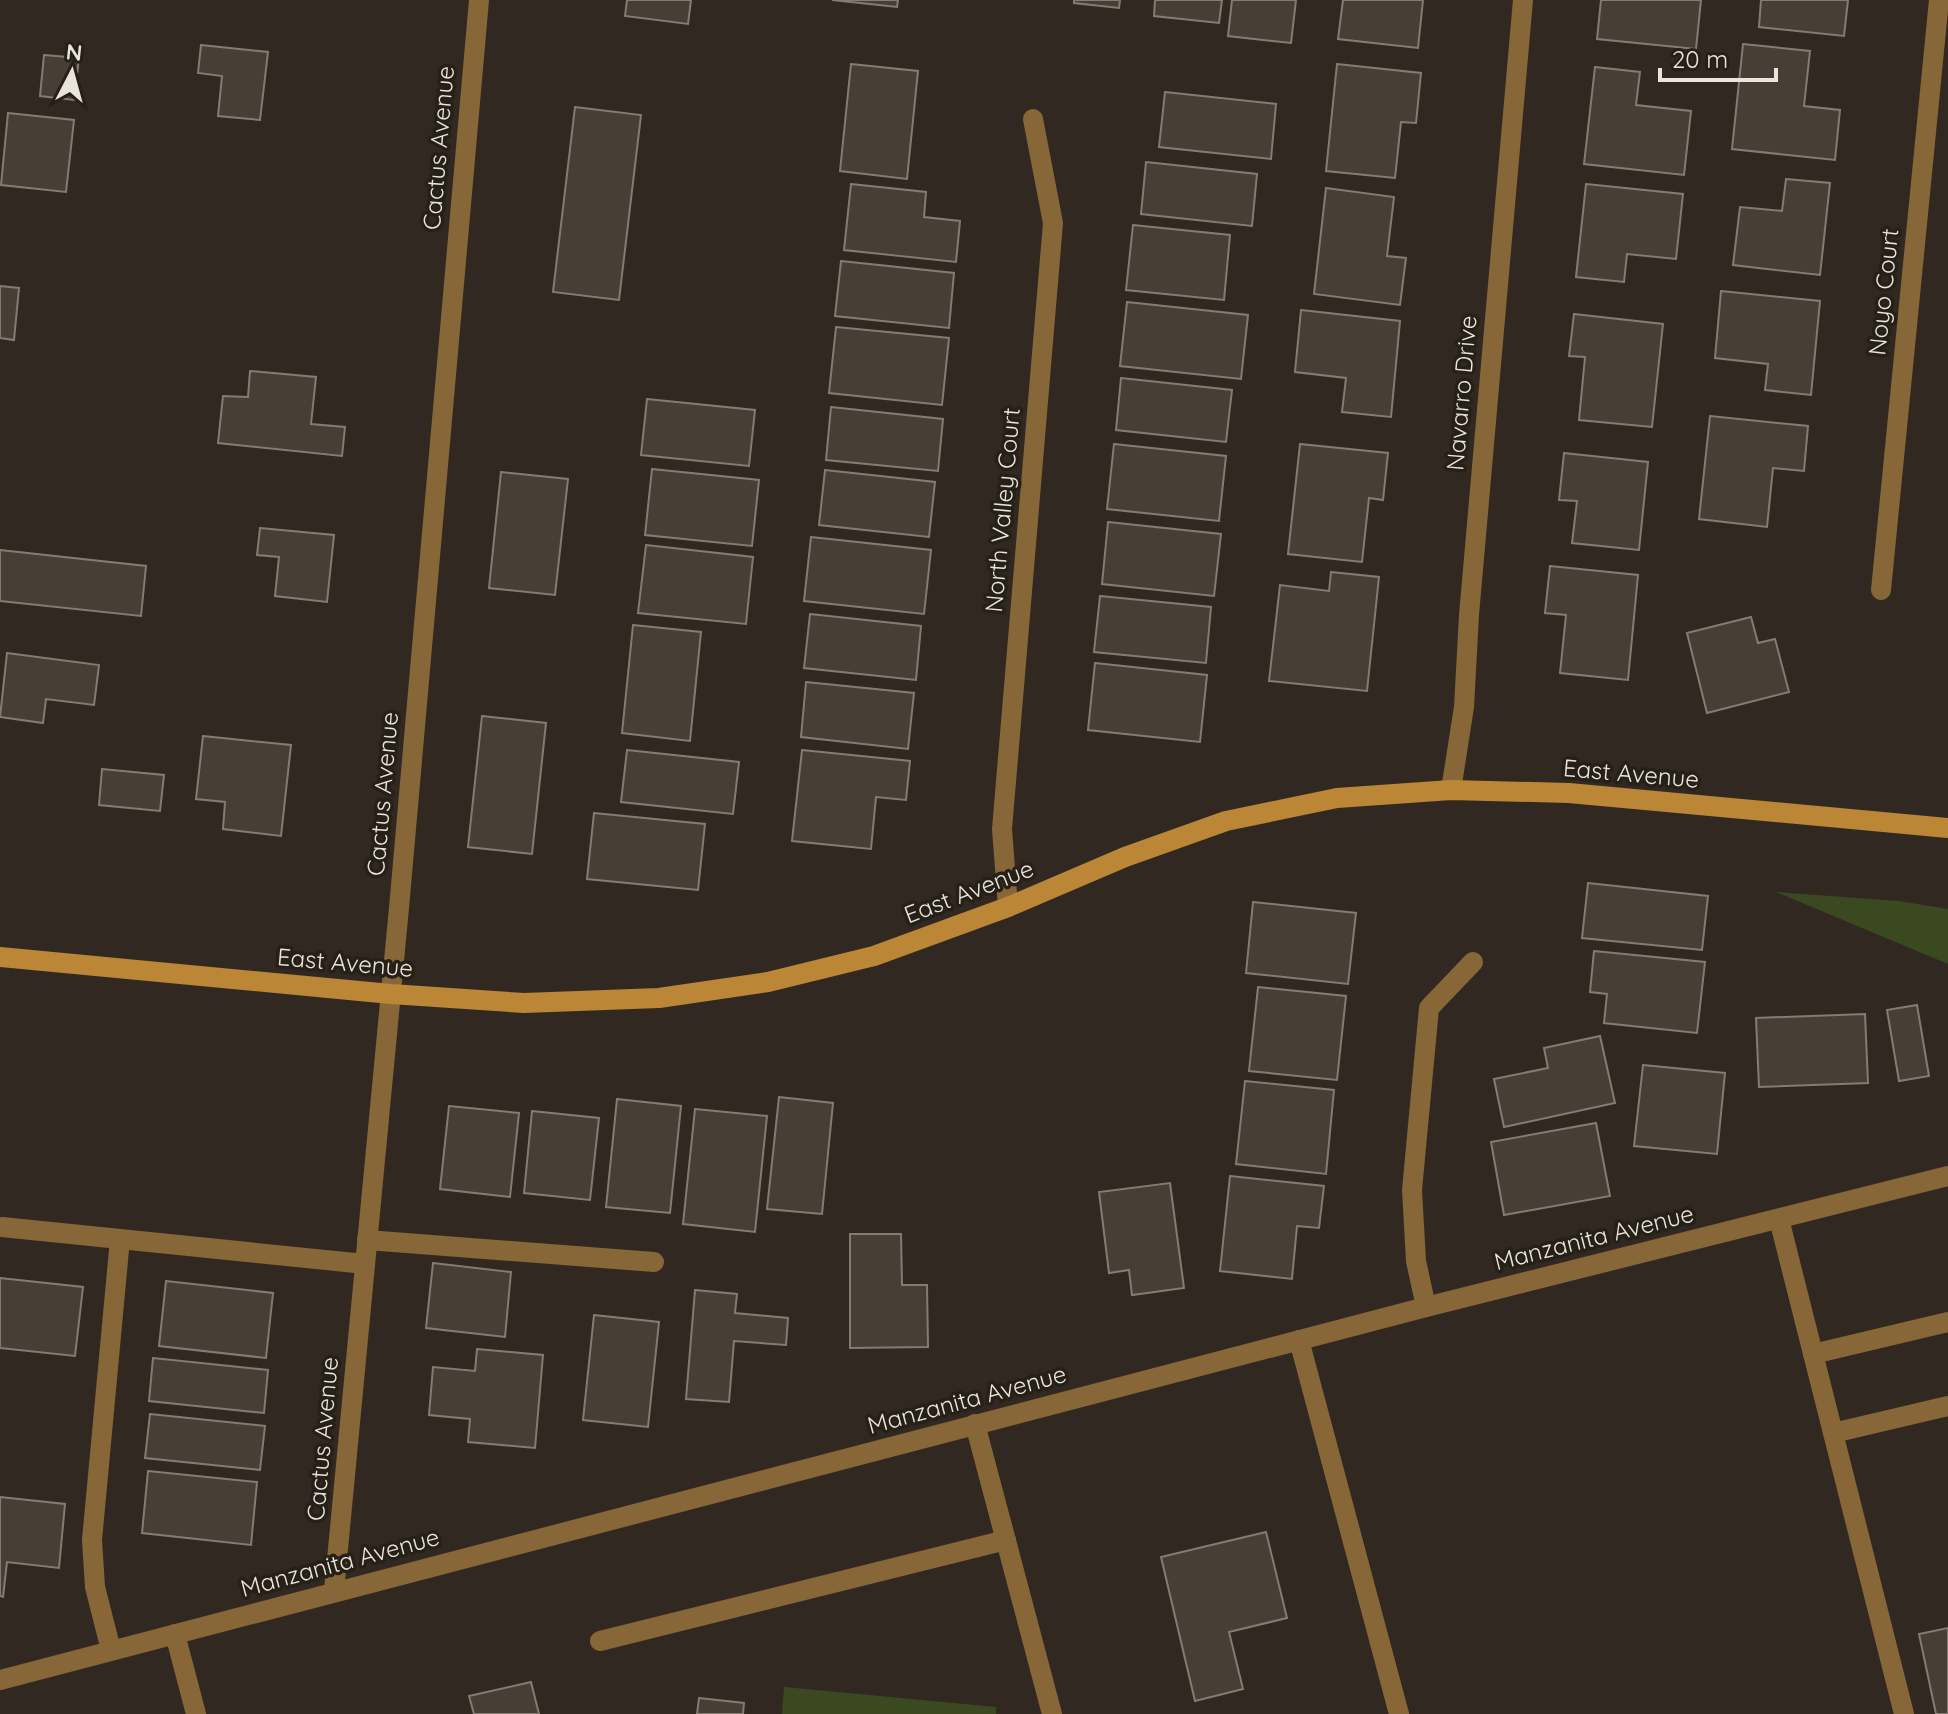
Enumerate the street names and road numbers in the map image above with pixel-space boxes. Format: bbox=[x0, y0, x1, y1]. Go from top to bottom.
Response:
street label: Cactus Avenue bbox=[416, 65, 460, 231]
street label: Noyo Court bbox=[1861, 227, 1905, 357]
street label: Navarro Drive bbox=[1439, 314, 1483, 472]
street label: North Valley Court bbox=[978, 406, 1026, 614]
street label: Cactus Avenue bbox=[360, 711, 404, 877]
street label: East Avenue bbox=[1562, 752, 1700, 794]
street label: East Avenue bbox=[900, 853, 1038, 929]
street label: East Avenue bbox=[276, 941, 414, 983]
street label: Manzanita Avenue bbox=[1491, 1198, 1697, 1276]
street label: Cactus Avenue bbox=[300, 1356, 344, 1522]
street label: Manzanita Avenue bbox=[864, 1358, 1069, 1440]
street label: Manzanita Avenue bbox=[237, 1521, 442, 1603]

